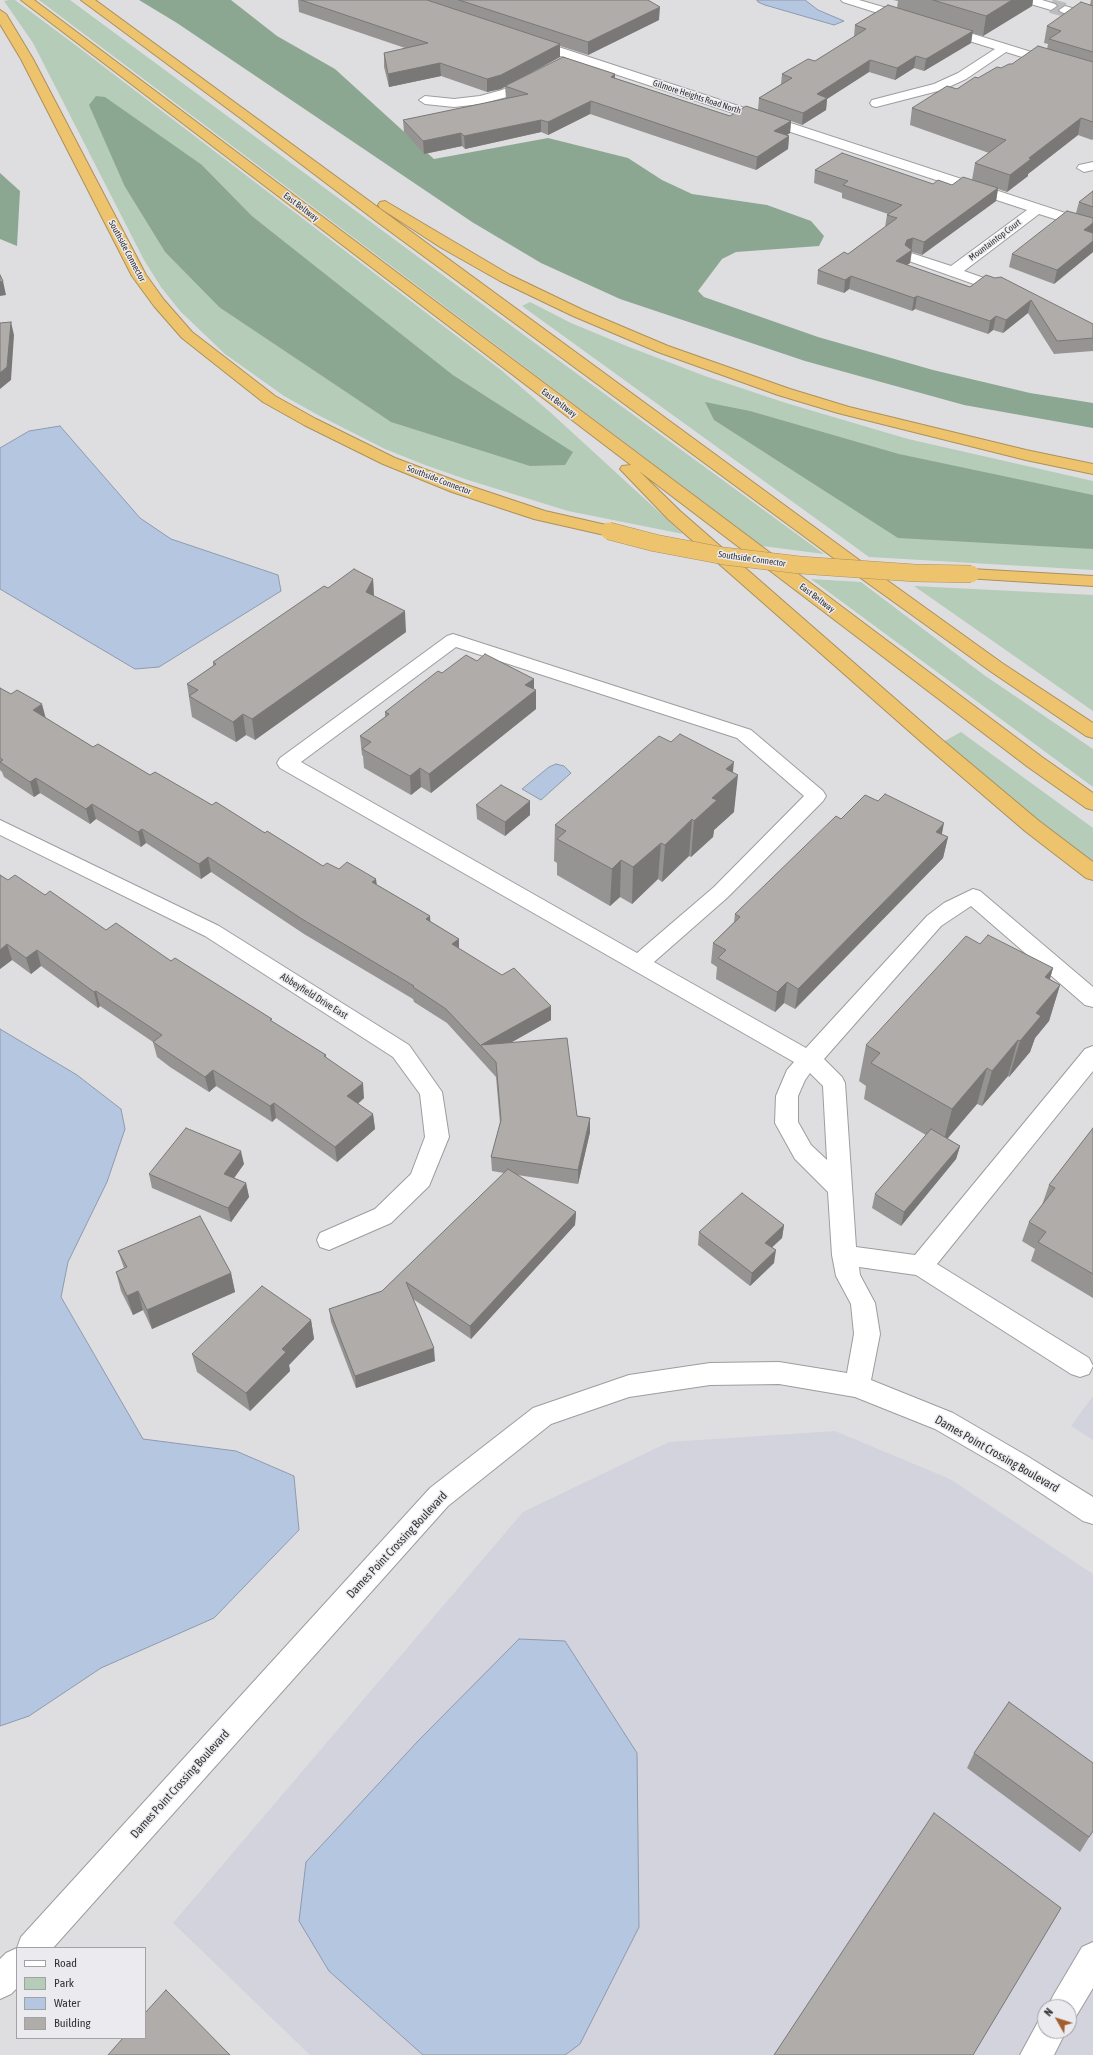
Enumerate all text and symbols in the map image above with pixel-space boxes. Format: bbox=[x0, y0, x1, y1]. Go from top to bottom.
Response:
street label: Gilmore Heights Road North bbox=[652, 78, 742, 116]
street label: East Beltway bbox=[281, 190, 321, 224]
street label: Mountaintop Court bbox=[967, 217, 1023, 263]
street label: Southside Connector bbox=[106, 218, 148, 284]
street label: East Beltway bbox=[539, 386, 579, 420]
street label: Southside Connector bbox=[405, 463, 473, 497]
street label: Southside Connector bbox=[718, 549, 786, 569]
street label: East Beltway bbox=[797, 581, 837, 615]
street label: Abbeyfield Drive East bbox=[278, 970, 350, 1022]
street label: Dames Point Crossing Boulevard bbox=[932, 1413, 1062, 1495]
street label: Dames Point Crossing Boulevard bbox=[344, 1489, 450, 1601]
street label: Dames Point Crossing Boulevard bbox=[127, 1727, 233, 1841]
legend bbox=[16, 1947, 146, 2039]
text: Road bbox=[54, 1956, 77, 1970]
text: Park bbox=[54, 1976, 74, 1990]
text: Water bbox=[54, 1996, 80, 2010]
north arrow bbox=[1037, 1999, 1077, 2039]
text: N bbox=[1042, 2006, 1055, 2018]
text: Building bbox=[54, 2016, 91, 2030]

